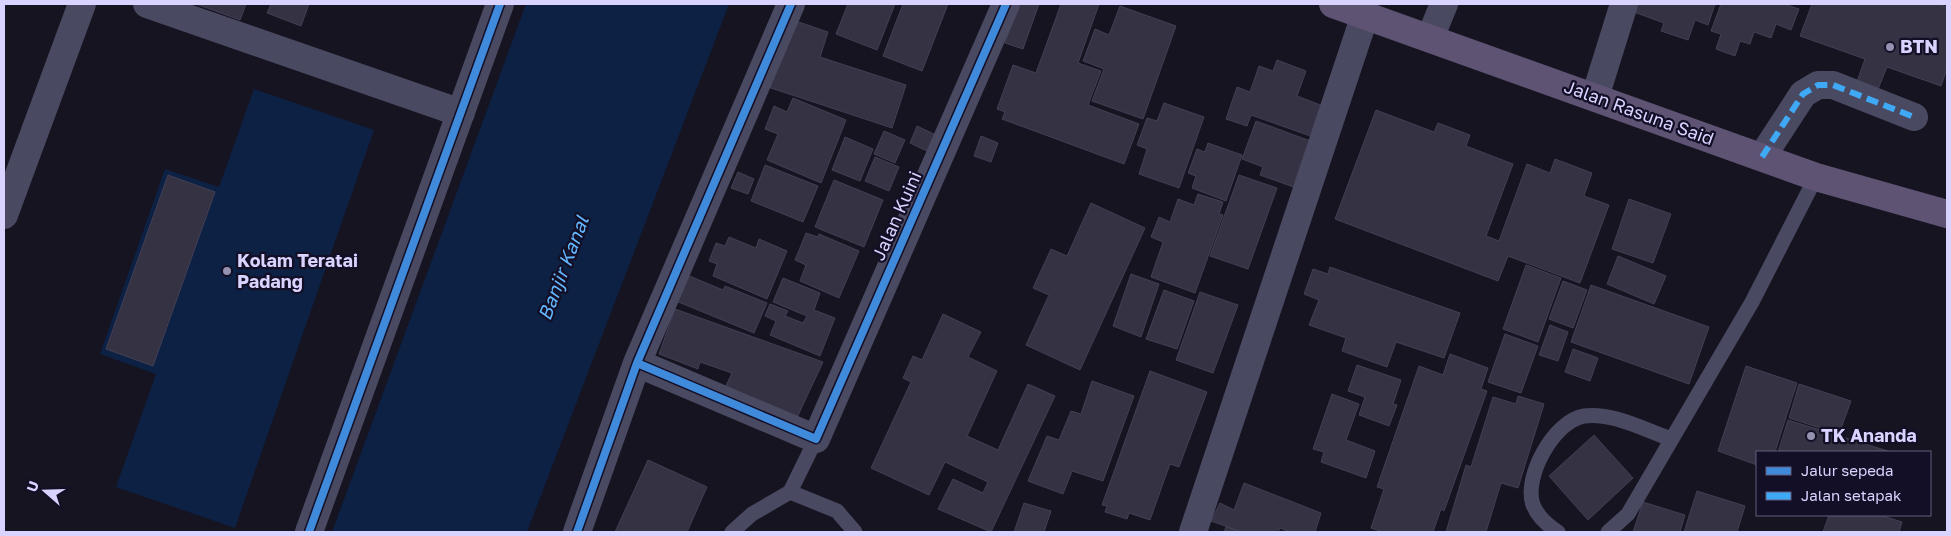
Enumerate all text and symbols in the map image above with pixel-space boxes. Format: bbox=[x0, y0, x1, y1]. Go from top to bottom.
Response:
place label: BTN bbox=[1900, 35, 1938, 57]
marker: BTN bbox=[1884, 41, 1896, 53]
street label: Jalan Rasuna Said bbox=[1562, 75, 1717, 149]
street label: Jalan Kuini bbox=[867, 168, 926, 264]
water label: Banjir Kanal bbox=[532, 212, 593, 323]
place label: Kolam Teratai Padang bbox=[237, 249, 358, 292]
marker: Kolam Teratai Padang bbox=[221, 265, 233, 277]
place label: TK Ananda bbox=[1821, 424, 1917, 446]
marker: TK Ananda bbox=[1805, 430, 1817, 442]
legend bbox=[1756, 451, 1931, 516]
text: Jalur sepeda bbox=[1801, 461, 1894, 479]
north arrow bbox=[20, 466, 70, 516]
text: U bbox=[23, 479, 42, 494]
text: Jalan setapak bbox=[1801, 486, 1902, 504]

